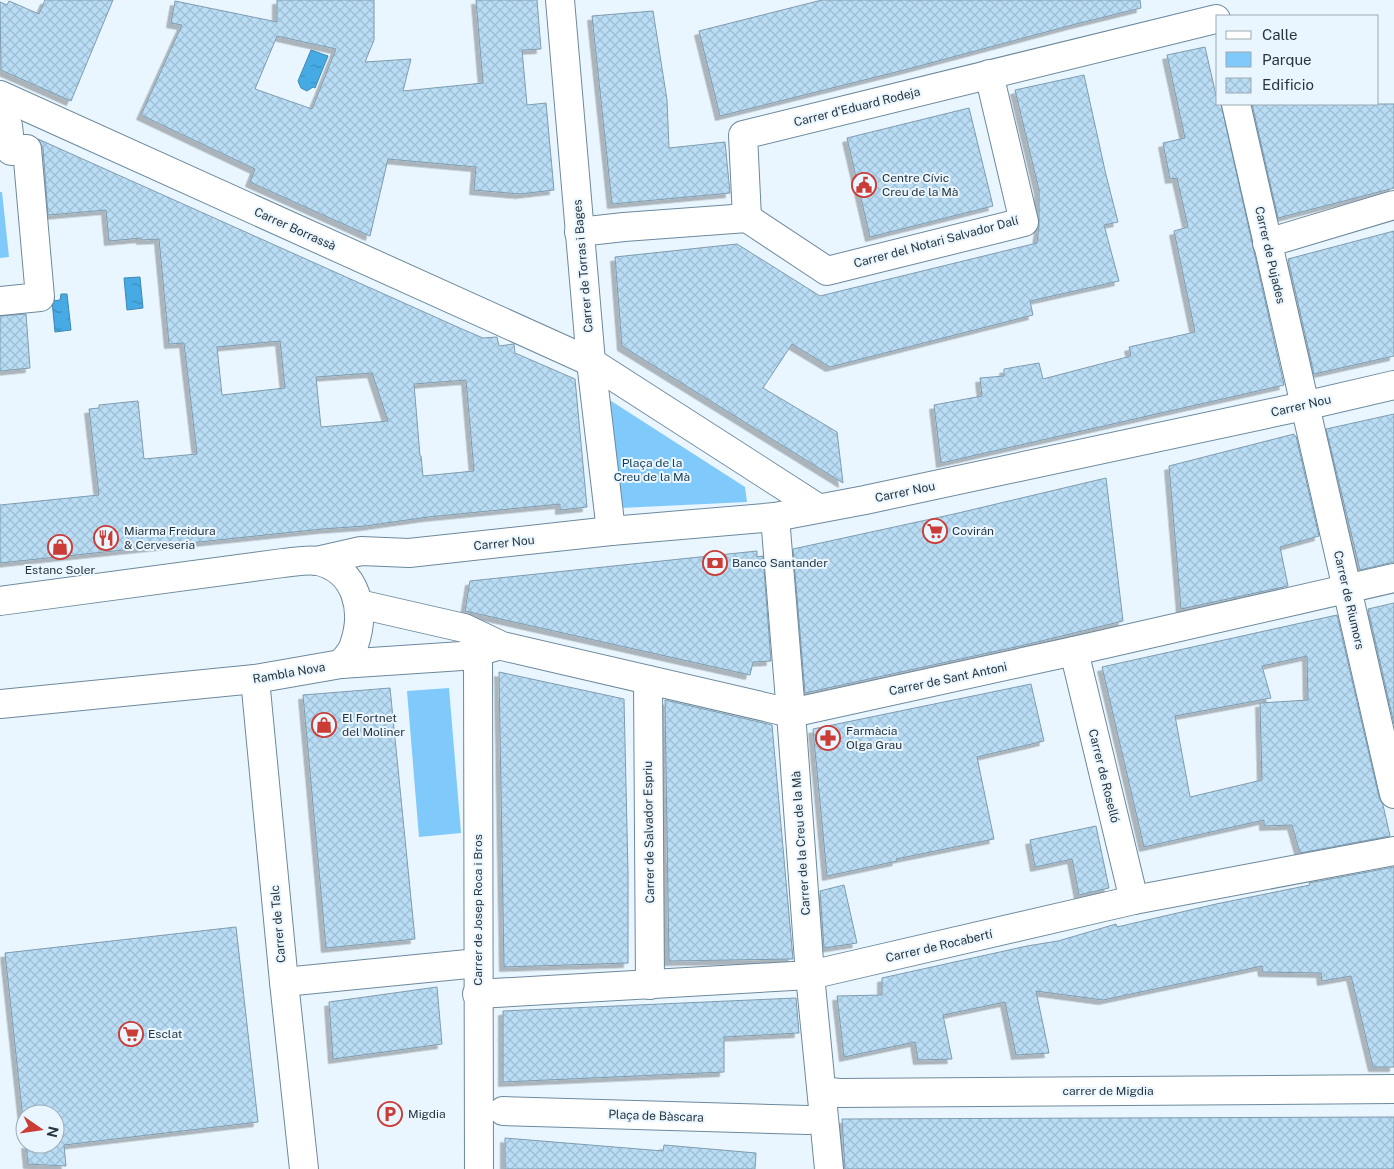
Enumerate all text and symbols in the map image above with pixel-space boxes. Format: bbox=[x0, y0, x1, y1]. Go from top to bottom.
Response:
legend bbox=[1216, 15, 1379, 105]
text: Calle bbox=[1262, 26, 1298, 43]
text: Parque bbox=[1262, 51, 1312, 68]
text: Edificio bbox=[1262, 76, 1314, 93]
street label: Carrer d'Eduard Rodeja bbox=[792, 85, 922, 129]
place label: Centre Cívic Creu de la Mà bbox=[882, 171, 959, 199]
public building icon: Centre Cívic Creu de la Mà bbox=[851, 172, 877, 198]
street label: Carrer de Torras i Bages bbox=[570, 199, 596, 333]
street label: Carrer Borrassà bbox=[252, 205, 338, 253]
street label: Carrer de Pujades bbox=[1252, 205, 1288, 305]
street label: Carrer del Notari Salvador Dalí bbox=[852, 213, 1021, 271]
street label: Carrer Nou bbox=[1270, 392, 1332, 420]
park label: Plaça de la Creu de la Mà bbox=[614, 456, 690, 484]
street label: Carrer Nou bbox=[874, 479, 936, 505]
supermarket icon: Covirán bbox=[922, 518, 948, 544]
place label: Miarma Freidura & Cerveseria bbox=[124, 524, 216, 552]
place label: Covirán bbox=[952, 524, 994, 538]
restaurant icon: Miarma Freidura & Cerveseria bbox=[93, 525, 119, 551]
street label: Carrer Nou bbox=[473, 533, 535, 553]
shop icon: Estanc Soler bbox=[47, 534, 73, 560]
street label: Carrer de Riumors bbox=[1331, 549, 1367, 651]
bank icon: Banco Santander bbox=[702, 550, 728, 576]
place label: Banco Santander bbox=[732, 556, 828, 570]
place label: Estanc Soler bbox=[25, 563, 96, 577]
street label: Rambla Nova bbox=[252, 660, 326, 686]
street label: Carrer de Sant Antoni bbox=[888, 660, 1008, 698]
place label: El Fortnet del Moliner bbox=[342, 711, 405, 739]
shop icon: El Fortnet del Moliner bbox=[311, 712, 337, 738]
place label: Farmàcia Olga Grau bbox=[846, 724, 902, 752]
pharmacy icon: Farmàcia Olga Grau bbox=[815, 725, 841, 751]
street label: Carrer de Roselló bbox=[1086, 728, 1122, 825]
street label: Carrer de Salvador Espriu bbox=[641, 761, 657, 903]
street label: Carrer de la Creu de la Mà bbox=[789, 770, 813, 916]
street label: Carrer de Josep Roca i Bros bbox=[471, 834, 485, 986]
street label: Carrer de Talc bbox=[268, 885, 288, 963]
street label: Carrer de Rocabertí bbox=[884, 927, 995, 965]
supermarket icon: Esclat bbox=[118, 1021, 144, 1047]
place label: Esclat bbox=[148, 1027, 183, 1041]
street label: carrer de Migdia bbox=[1062, 1084, 1154, 1098]
parking icon: Migdia bbox=[377, 1101, 403, 1127]
north arrow bbox=[15, 1104, 65, 1154]
place label: Migdia bbox=[408, 1107, 446, 1121]
street label: Plaça de Bàscara bbox=[608, 1107, 704, 1125]
text: N bbox=[44, 1125, 62, 1139]

